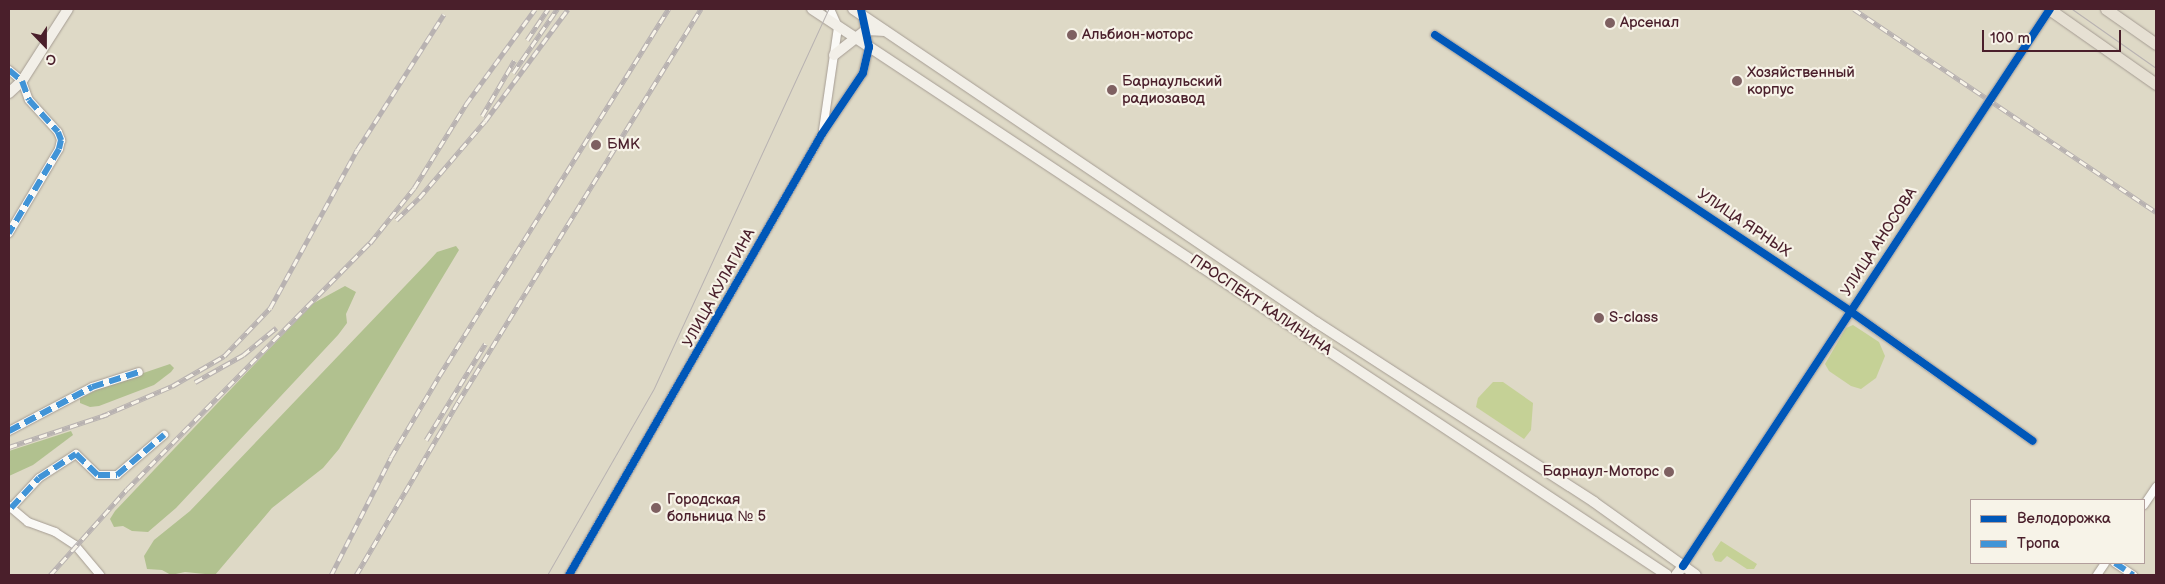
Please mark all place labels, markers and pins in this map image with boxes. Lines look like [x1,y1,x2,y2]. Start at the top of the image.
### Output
place label: Арсенал [1620,14,1679,32]
marker: Арсенал [1604,17,1616,29]
place label: Альбион-моторс [1082,26,1193,44]
marker: Альбион-моторс [1066,29,1078,41]
place label: Хозяйственный корпус [1747,63,1855,98]
place label: Барнаульский радиозавод [1122,72,1222,107]
marker: Хозяйственный корпус [1731,75,1743,87]
marker: Барнаульский радиозавод [1106,84,1118,96]
place label: БМК [607,136,640,154]
marker: БМК [589,138,603,152]
place label: S-class [1609,309,1658,327]
marker: S-class [1593,312,1605,324]
place label: Барнаул-Моторс [1543,463,1659,481]
marker: Барнаул-Моторс [1663,466,1675,478]
place label: Городская больница № 5 [667,490,766,525]
marker: Городская больница № 5 [649,501,663,515]

